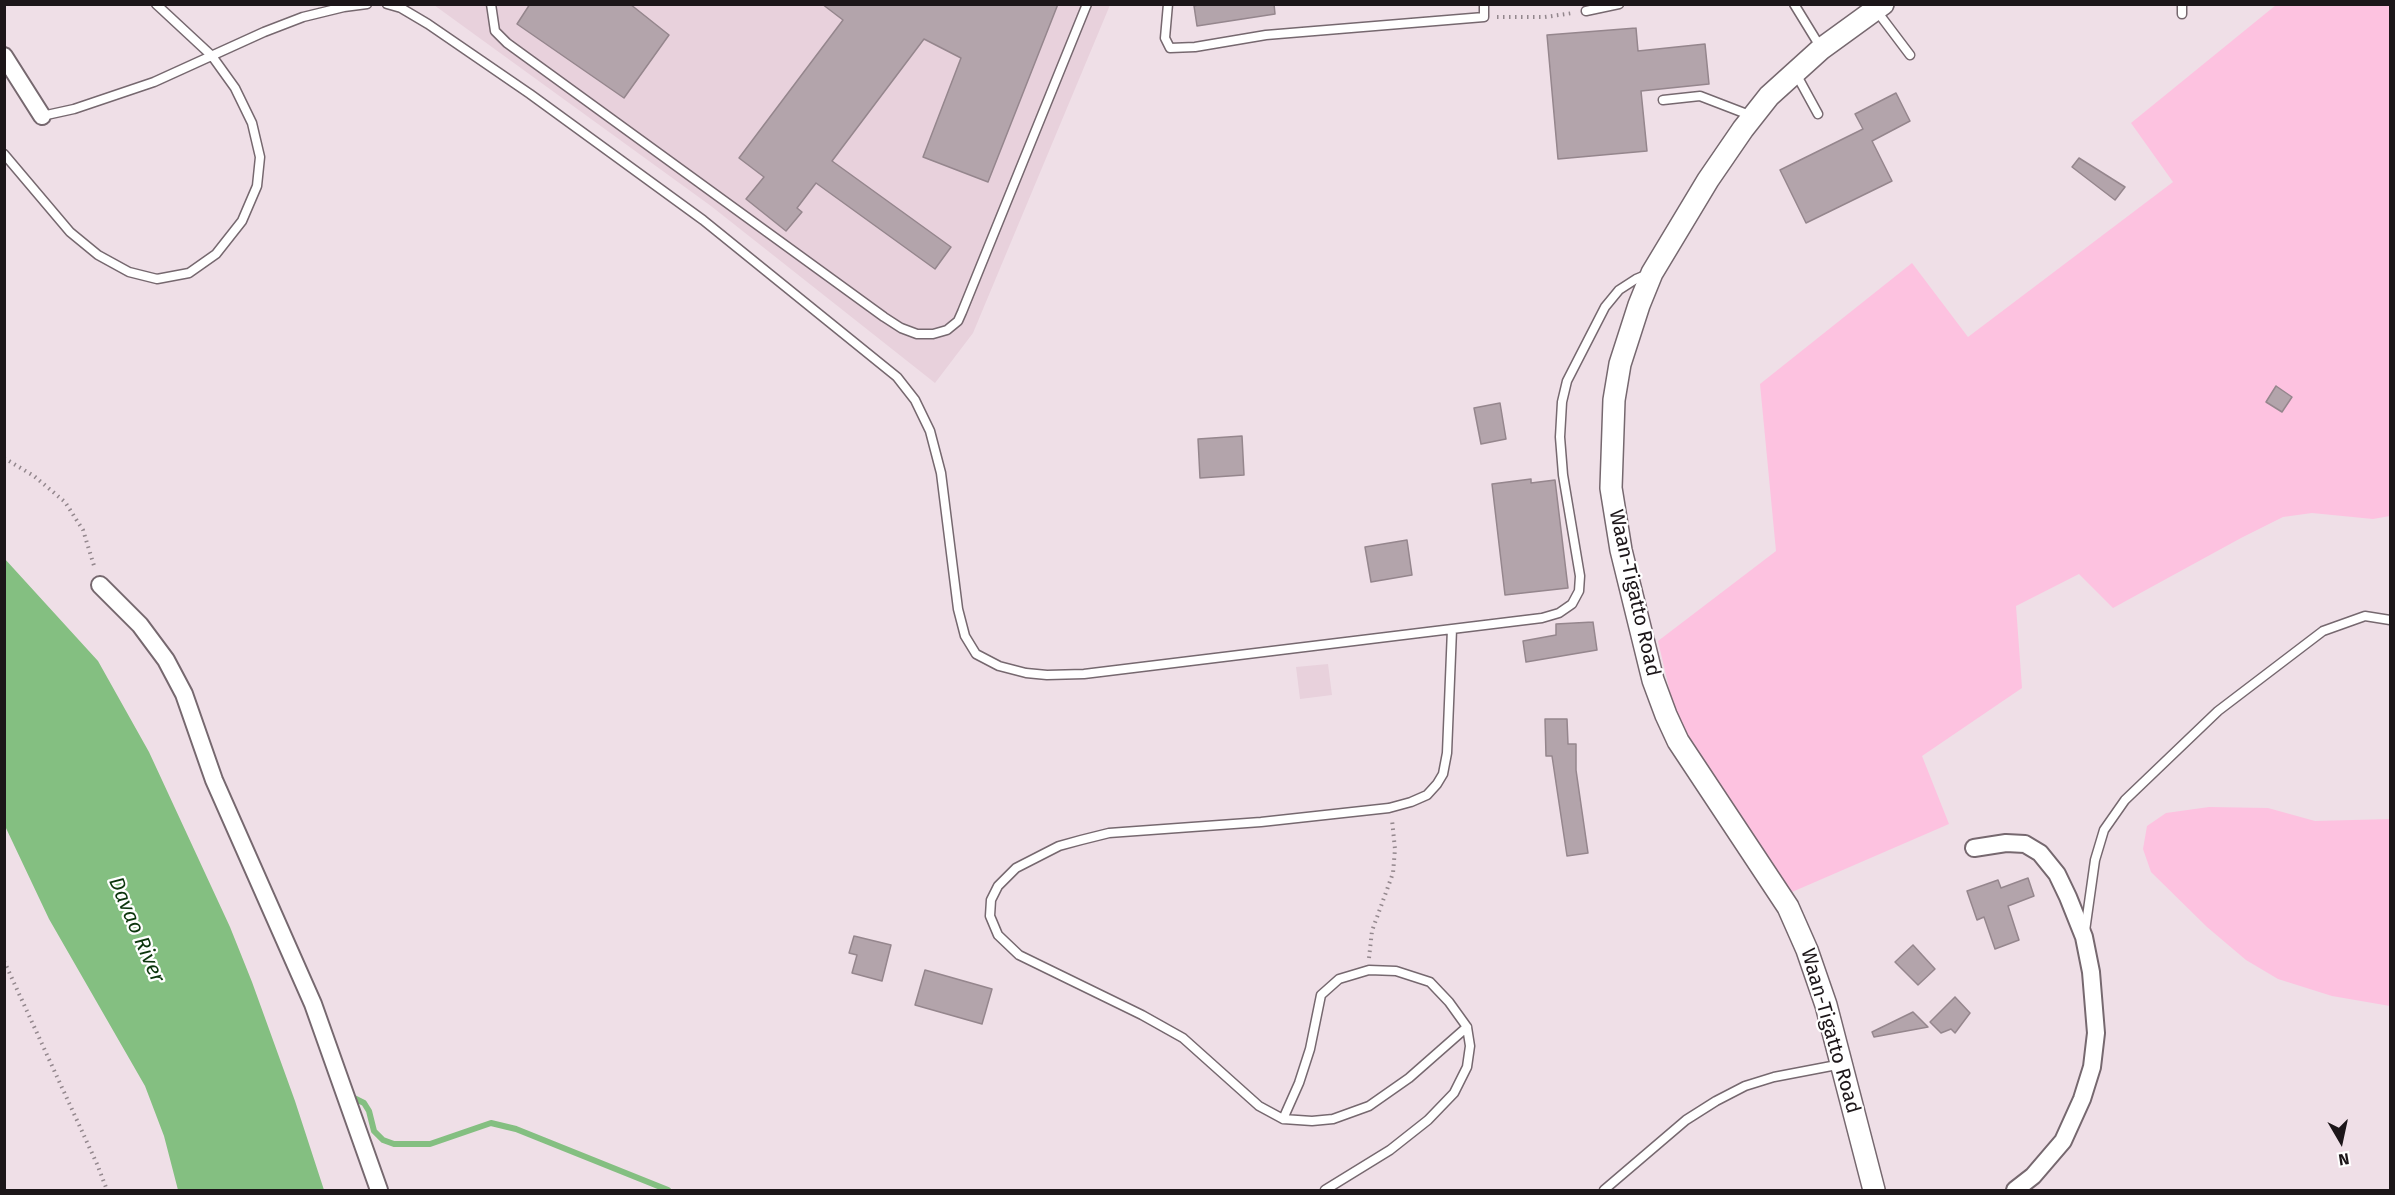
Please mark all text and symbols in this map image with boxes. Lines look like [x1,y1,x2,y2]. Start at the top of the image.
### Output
street label: Waan-Tigatto Road [1603,507,1665,679]
water label: Davao River [102,873,170,987]
street label: Waan-Tigatto Road [1795,946,1865,1116]
north arrow [2311,1111,2371,1171]
text: N [2337,1149,2351,1169]

